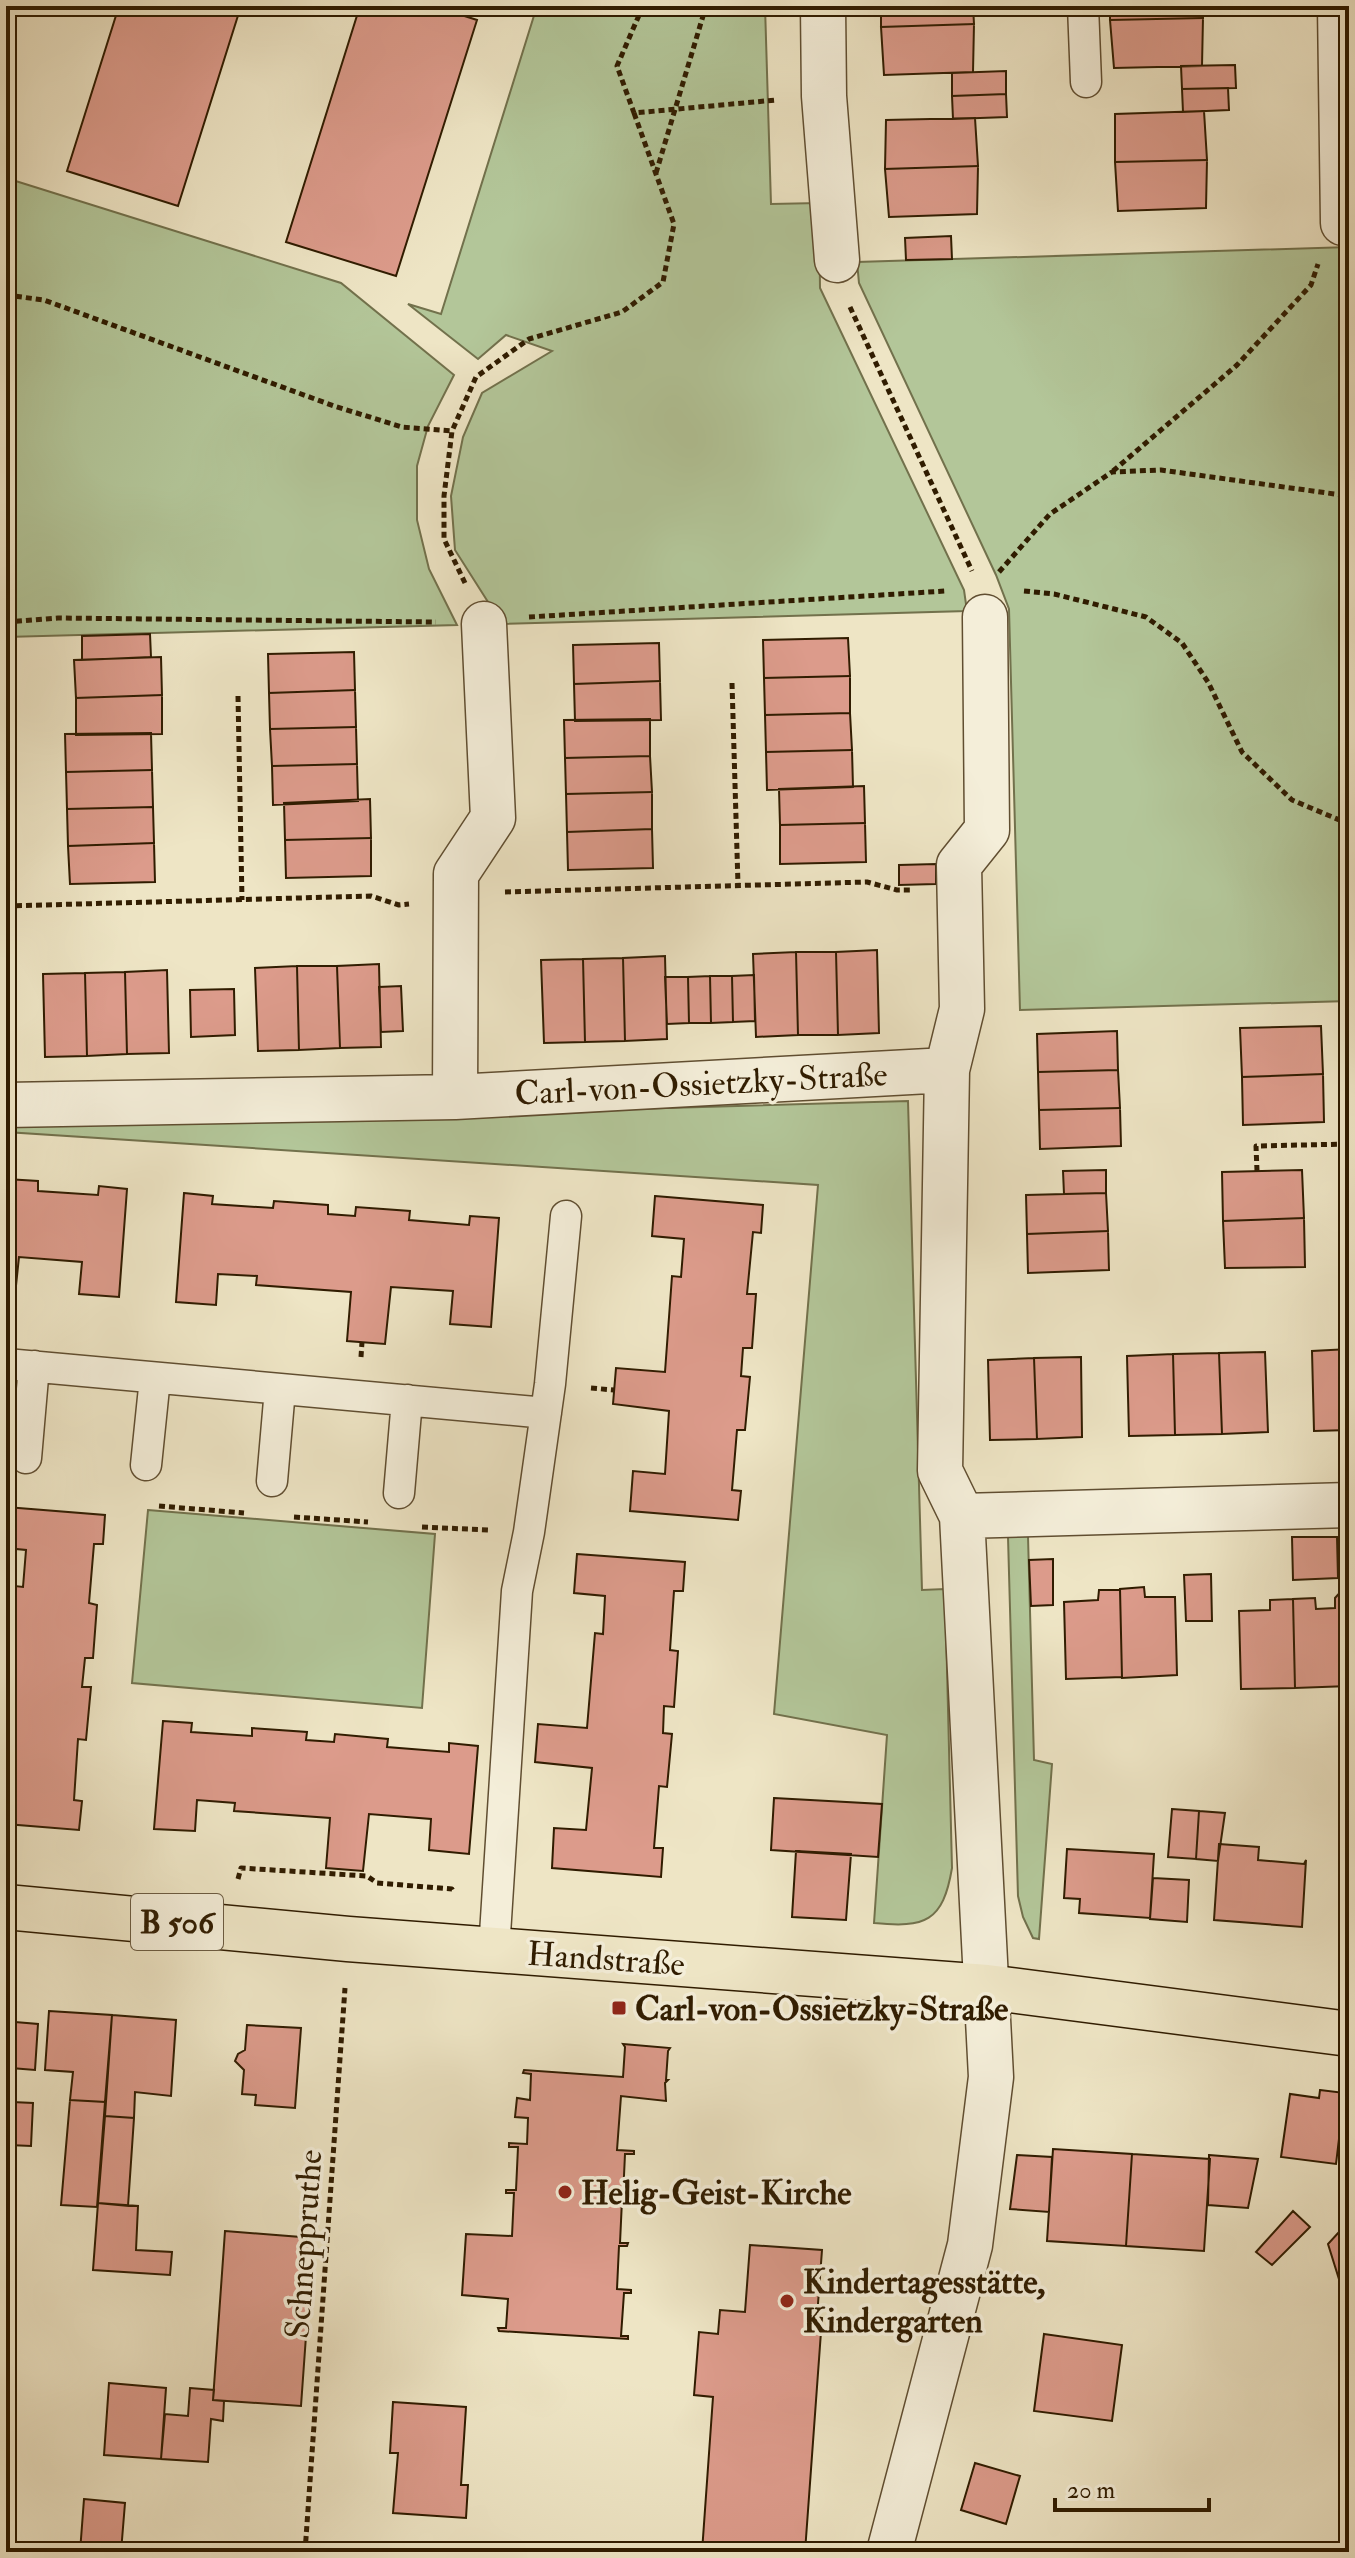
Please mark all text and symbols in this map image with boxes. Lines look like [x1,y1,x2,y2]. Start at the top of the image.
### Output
street label: Carl-von-Ossietzky-Straße [514,1053,889,1116]
road number: B 506 [131,1894,223,1950]
street label: Handstraße [526,1933,686,1986]
place label: Carl-von-Ossietzky-Straße [635,1988,1009,2031]
marker: Carl-von-Ossietzky-Straße [610,1999,628,2017]
street label: Schneppruthe [276,2148,333,2340]
place label: Helig-Geist-Kirche [581,2172,852,2215]
marker: Helig-Geist-Kirche [556,2183,574,2201]
place label: Kindertagesstätte, Kindergarten [803,2261,1045,2343]
marker: Kindertagesstätte, Kindergarten [778,2292,796,2310]
scale bar [1055,2462,1209,2512]
text: 20 m [1067,2475,1116,2506]

